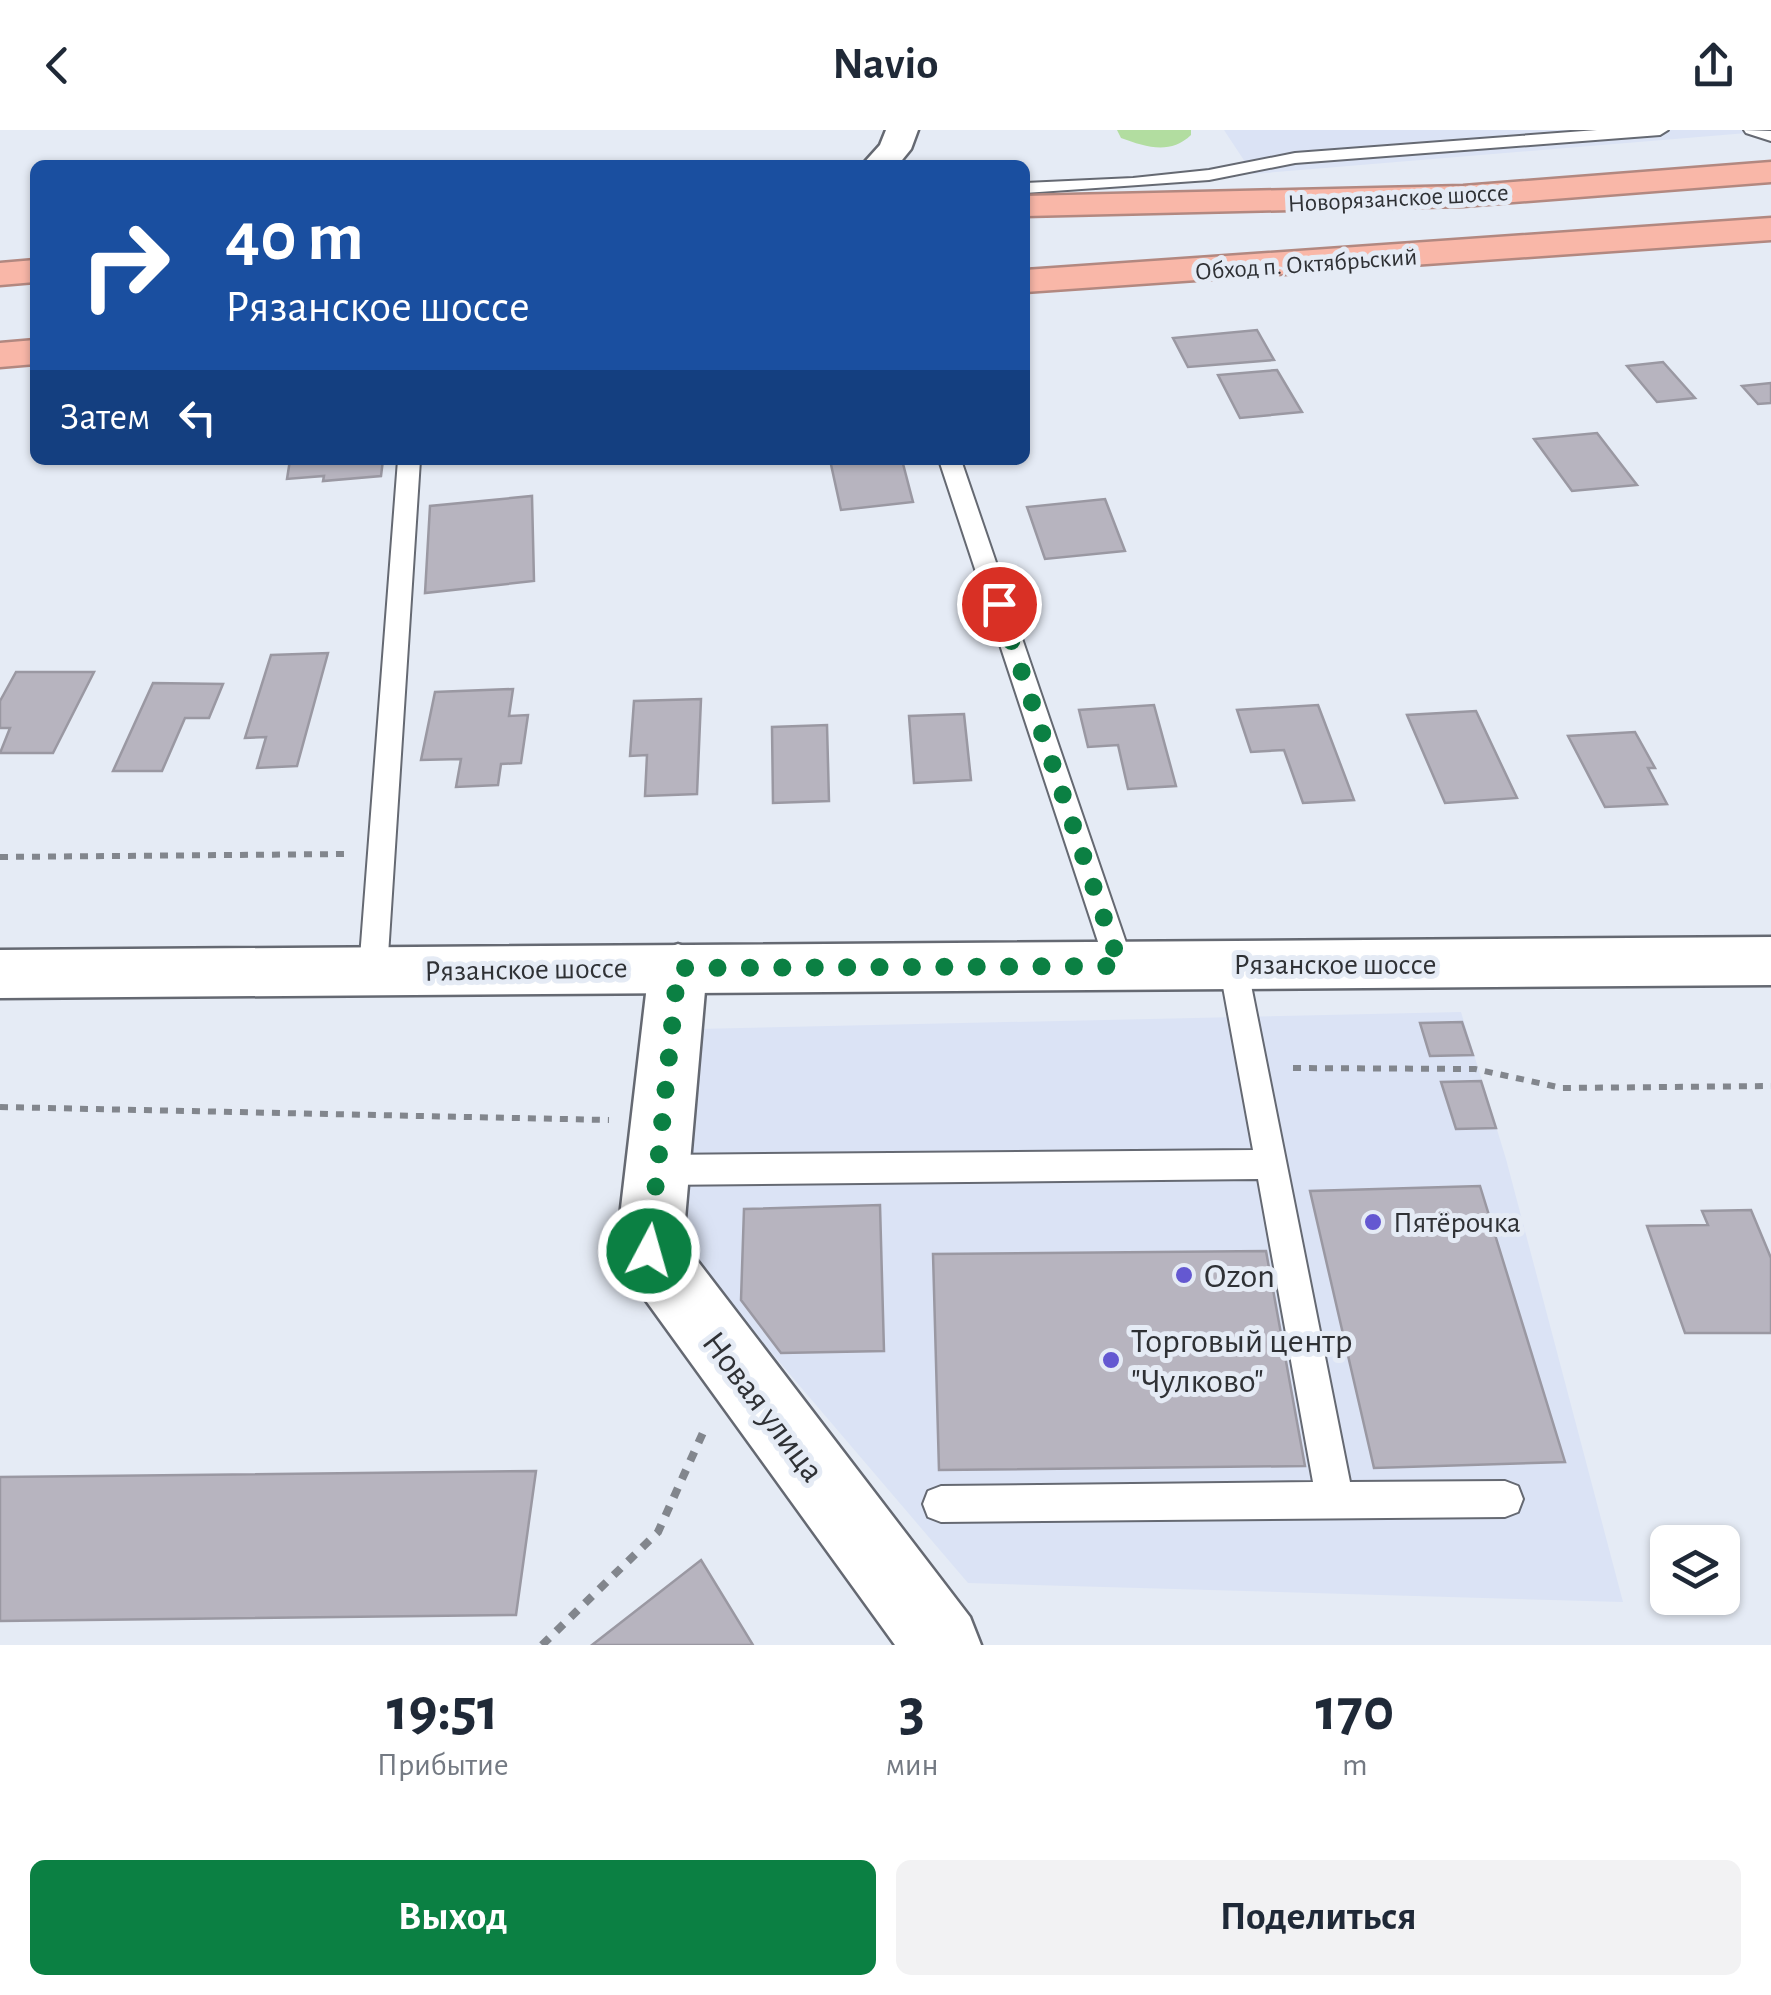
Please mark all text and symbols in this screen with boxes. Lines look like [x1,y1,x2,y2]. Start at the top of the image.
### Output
icon: back [30,38,85,93]
icon: share [1686,38,1741,93]
text: Navio [833,42,938,87]
street label: Новорязанское шоссе [1287,180,1509,217]
icon: right [60,200,190,330]
text: 40 m [225,203,364,273]
street label: Обход п. Октябрьский [1194,244,1418,285]
text: Рязанское шоссе [225,285,530,330]
icon: left [170,390,225,445]
text: Затем [60,399,150,437]
pin [957,562,1042,647]
icon: arrive [972,577,1027,632]
street label: Рязанское шоссе [1233,950,1437,980]
street label: Рязанское шоссе [424,953,628,987]
position arrow [597,1199,701,1303]
place label: Пятёрочка [1393,1208,1521,1238]
marker: Пятёрочка [1362,1211,1384,1233]
place label: Ozon [1204,1259,1275,1294]
marker: Ozon [1173,1264,1195,1286]
place label: Торговый центр "Чулково" [1131,1324,1353,1399]
street label: Новая улица [695,1325,830,1489]
marker: Торговый центр "Чулково" [1100,1349,1122,1371]
map controls [1650,1525,1740,1615]
button: layers [1650,1525,1740,1615]
text: 19:51 [387,1681,499,1741]
text: 3 [899,1681,925,1741]
text: 170 [1315,1681,1394,1741]
text: Прибытие [377,1749,509,1781]
text: мин [885,1749,939,1781]
text: m [1342,1749,1368,1781]
button: Выход [30,1860,876,1975]
button: Поделиться [896,1860,1741,1975]

